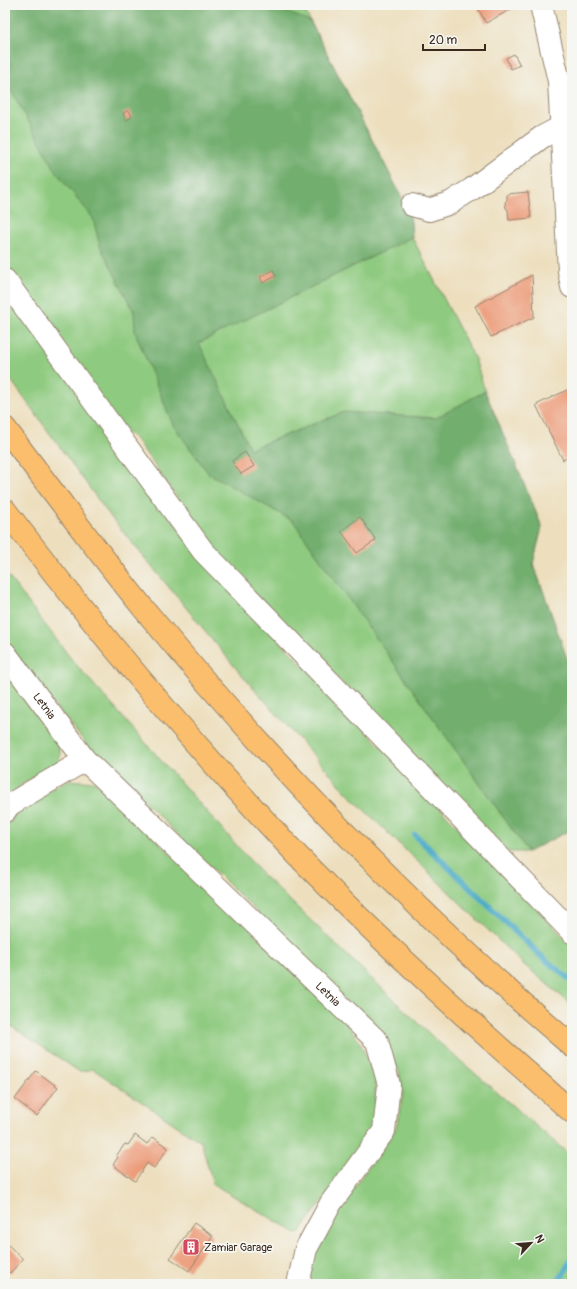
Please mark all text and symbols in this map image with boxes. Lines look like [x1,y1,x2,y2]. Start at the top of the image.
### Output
scale bar [423,26,485,52]
text: 20 m [429,33,458,48]
street label: Letnia [30,690,58,722]
street label: Letnia [313,979,343,1009]
north arrow [511,1223,551,1263]
text: N [532,1233,547,1246]
building icon: Zamiar Garage [181,1237,201,1257]
place label: Zamiar Garage [204,1241,273,1254]

